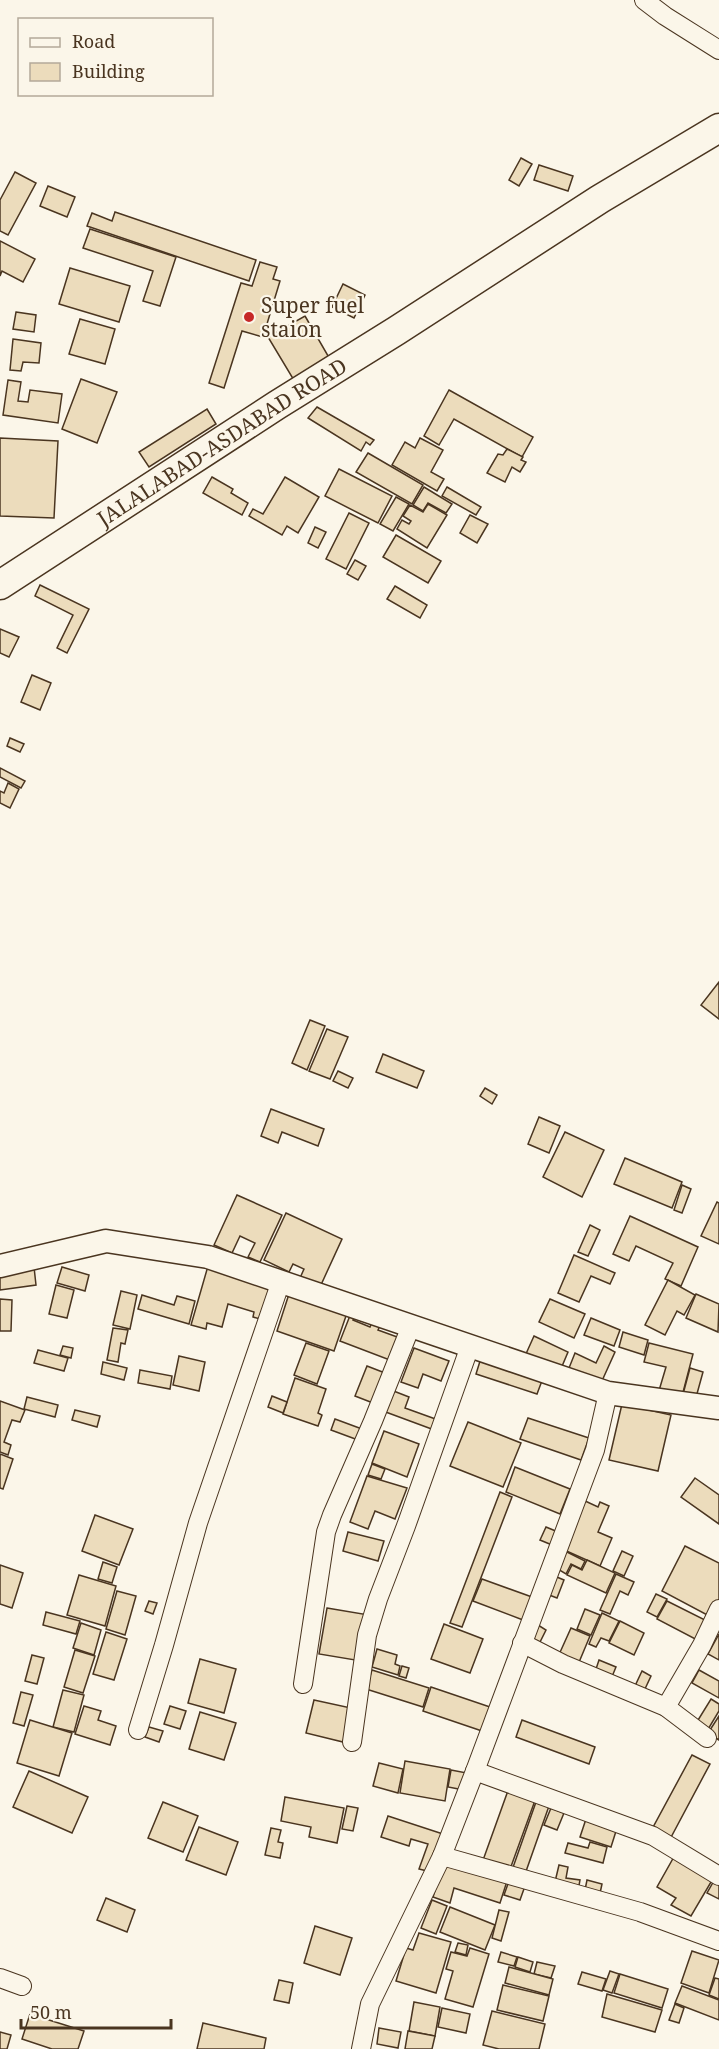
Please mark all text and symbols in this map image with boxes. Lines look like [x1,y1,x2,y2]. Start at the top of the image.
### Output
legend [18,18,213,96]
text: Road [72,29,115,53]
text: Building [72,59,145,83]
place label: Super fuel staion [261,291,365,343]
marker: Super fuel staion [242,310,256,324]
street label: JALALABAD-ASDABAD ROAD [91,351,352,533]
scale bar [21,1992,171,2030]
text: 50 m [30,2000,72,2024]

